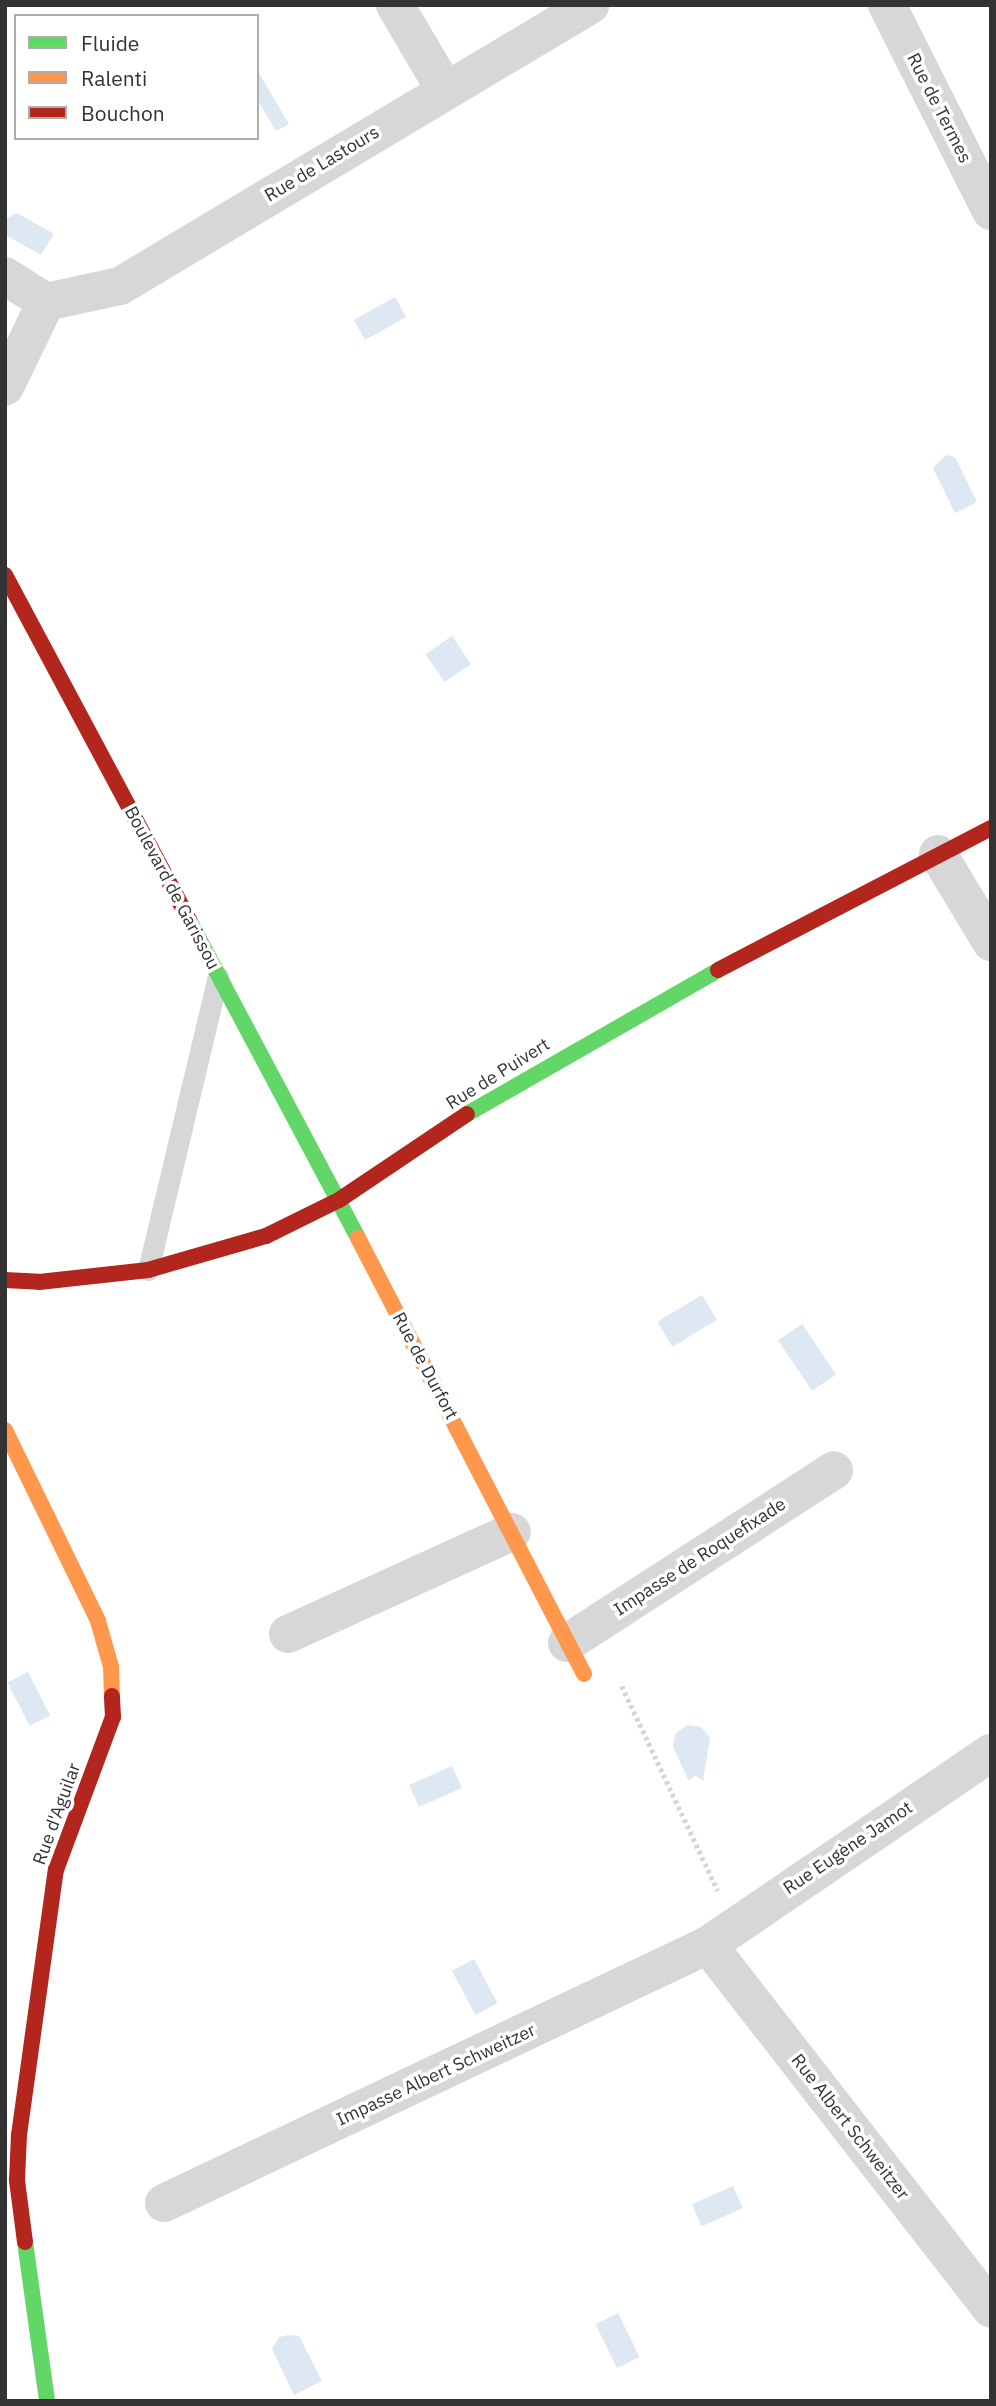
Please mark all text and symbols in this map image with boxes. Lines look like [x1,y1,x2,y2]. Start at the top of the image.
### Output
legend [14,14,259,140]
text: Fluide [81,29,139,57]
street label: Rue de Termes [902,49,976,167]
text: Ralenti [81,64,147,92]
text: Bouchon [81,99,165,127]
street label: Rue de Lastours [261,121,383,207]
street label: Boulevard de Garissou [120,803,224,973]
street label: Rue de Puivert [442,1034,554,1114]
street label: Rue de Durfort [388,1309,462,1423]
street label: Impasse de Roquefixade [610,1493,790,1621]
street label: Rue d'Aguilar [29,1760,85,1868]
street label: Rue Eugène Jamot [779,1797,917,1899]
street label: Impasse Albert Schweitzer [333,2019,539,2131]
street label: Rue Albert Schweitzer [787,2050,913,2204]

